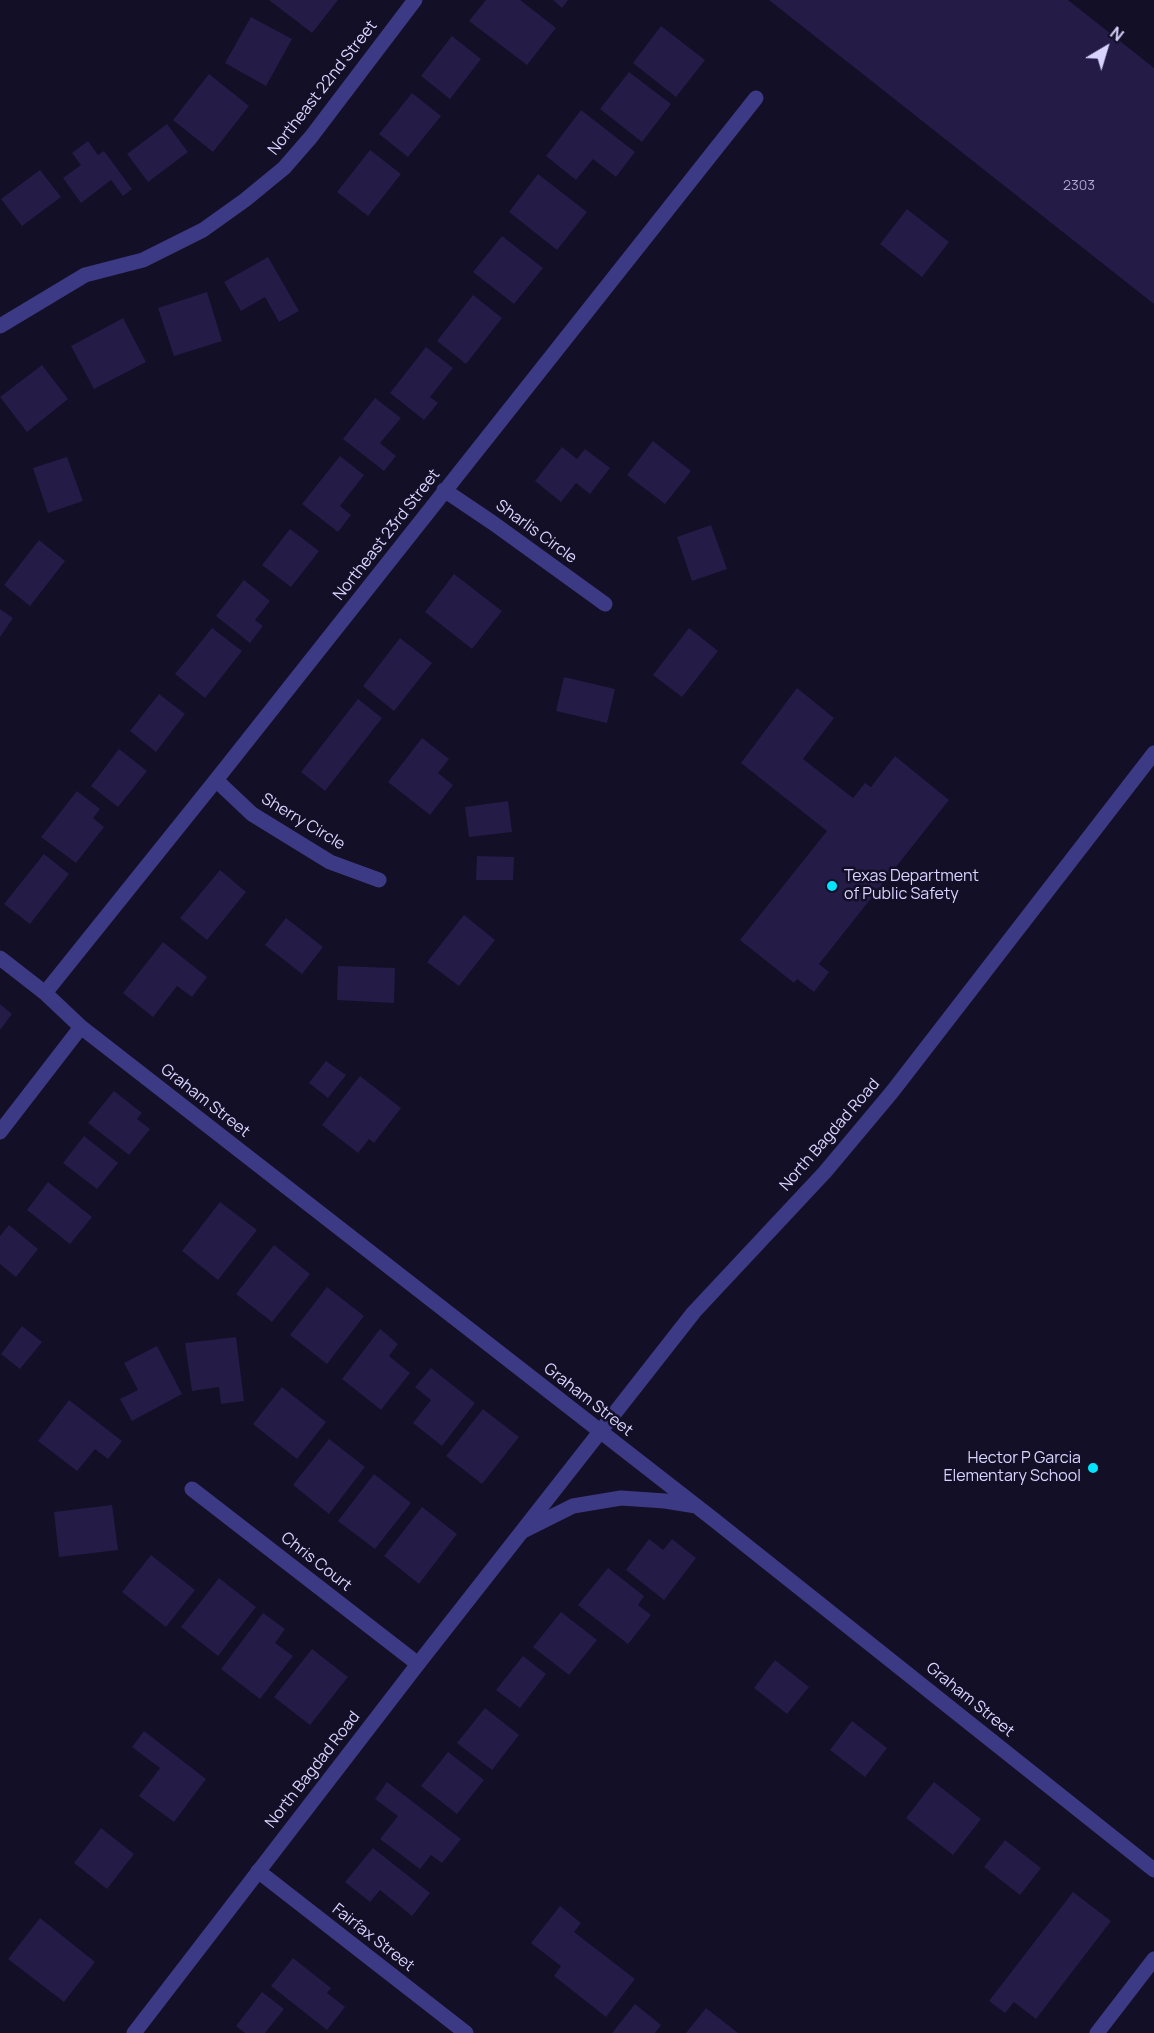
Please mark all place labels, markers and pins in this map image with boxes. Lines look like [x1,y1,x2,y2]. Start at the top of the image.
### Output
place label: Texas Department of Public Safety [844,867,979,905]
marker: Texas Department of Public Safety [825,879,839,893]
place label: Hector P Garcia Elementary School [943,1449,1081,1487]
marker: Hector P Garcia Elementary School [1086,1461,1100,1475]

